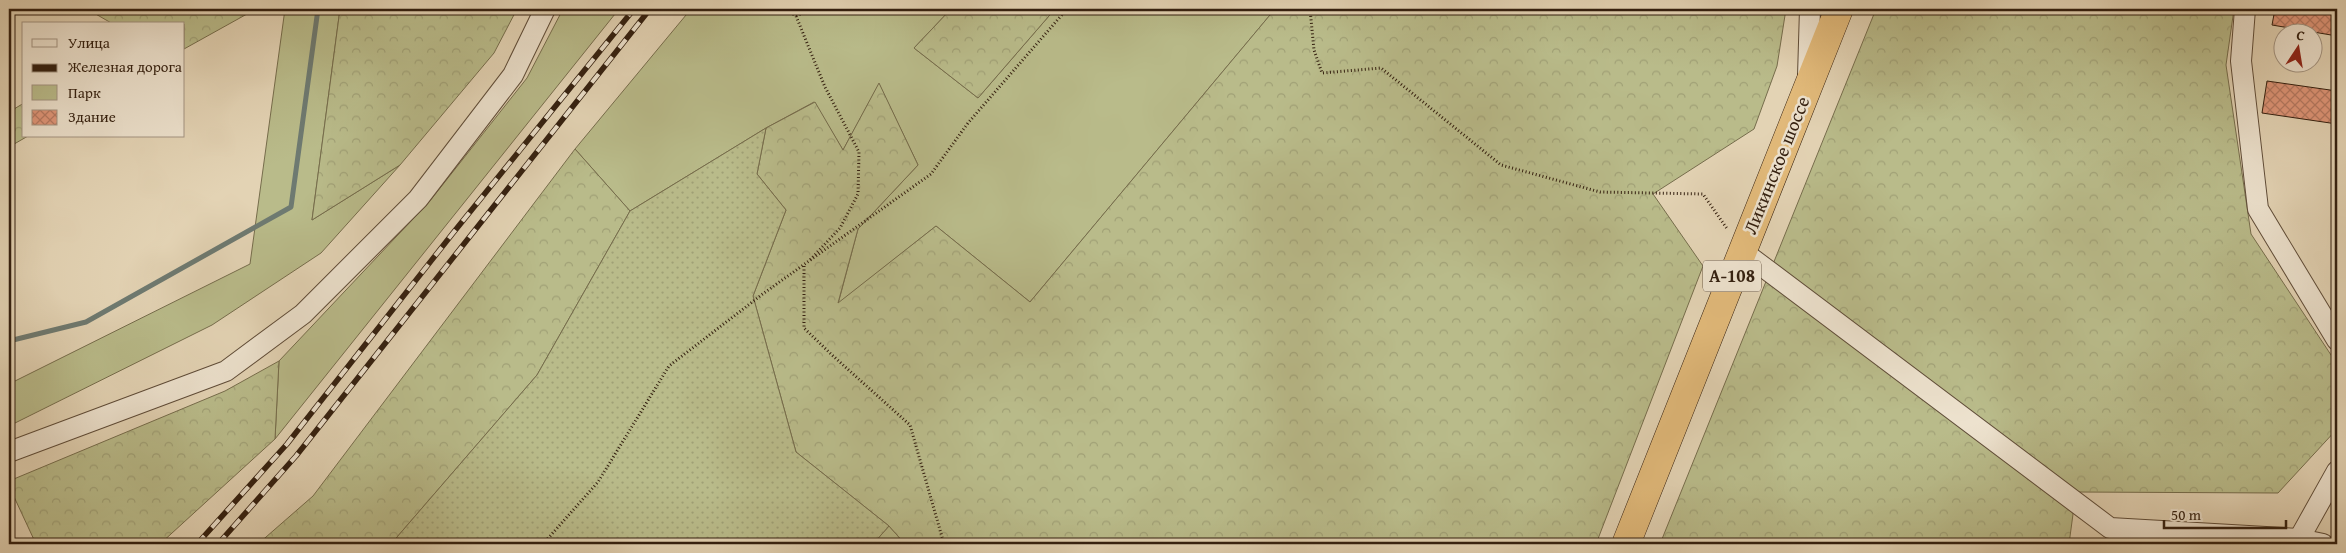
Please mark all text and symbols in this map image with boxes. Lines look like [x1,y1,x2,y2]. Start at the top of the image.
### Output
legend [22,22,185,138]
north arrow [2274,22,2324,72]
text: С [2295,25,2307,46]
text: Улица [68,32,111,53]
text: Железная дорога [67,56,183,77]
text: Парк [68,82,101,103]
street label: Ликинское шоссе [1736,92,1816,238]
text: Здание [68,106,116,127]
road number: А-108 [1703,260,1761,292]
scale bar [2164,498,2286,530]
text: 50 m [2171,504,2202,525]

